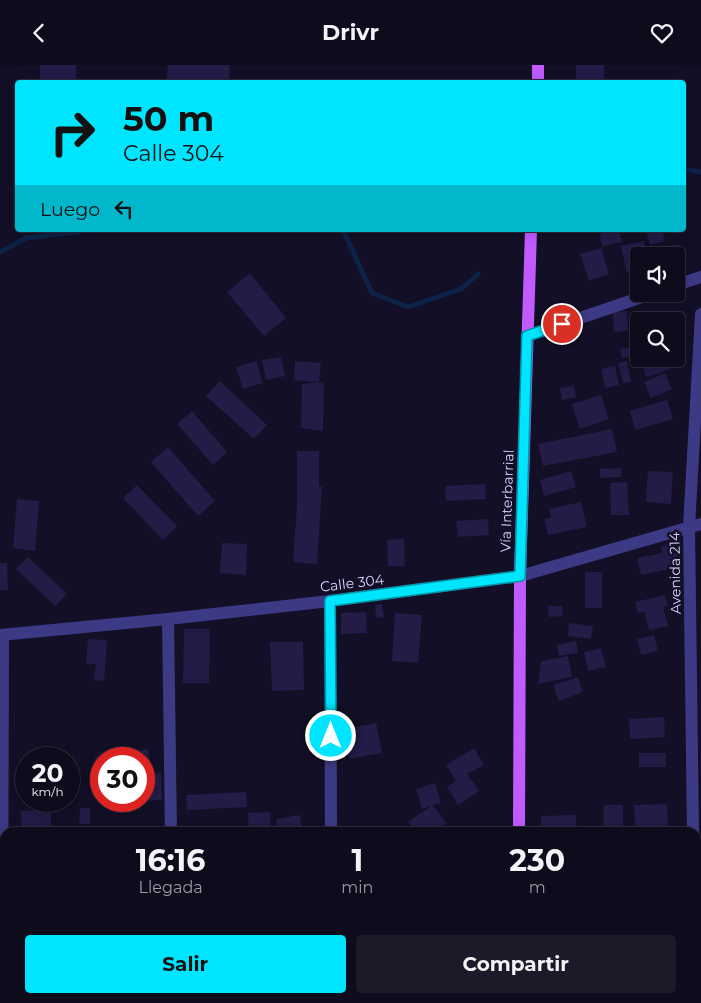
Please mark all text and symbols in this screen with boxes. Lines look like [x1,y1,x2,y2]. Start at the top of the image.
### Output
icon: back [25,19,53,47]
text: Drivr [322,19,379,46]
icon: heart [648,19,676,47]
text: 50 m [123,97,214,140]
icon: right [40,100,105,165]
text: Calle 304 [123,140,224,167]
icon: left [110,195,138,223]
text: Luego [40,198,100,221]
map controls [630,247,685,367]
button: sound [630,247,685,302]
pin [541,303,583,345]
icon: arrive [548,310,576,338]
button: search [630,312,685,367]
street label: Vía Interbarrial [496,449,518,553]
street label: Avenida 214 [665,531,685,614]
street label: Calle 304 [319,570,386,596]
position arrow [304,709,356,761]
speed limit sign: 30 [90,747,155,812]
text: 20 [32,758,63,788]
text: km/h [31,784,64,799]
text: 16:16 [136,842,205,879]
text: 1 [352,842,363,879]
text: 230 [509,842,565,879]
text: Llegada [139,878,203,897]
text: min [341,878,373,897]
text: m [529,878,546,897]
button: Salir [25,935,346,993]
button: Compartir [356,935,676,993]

